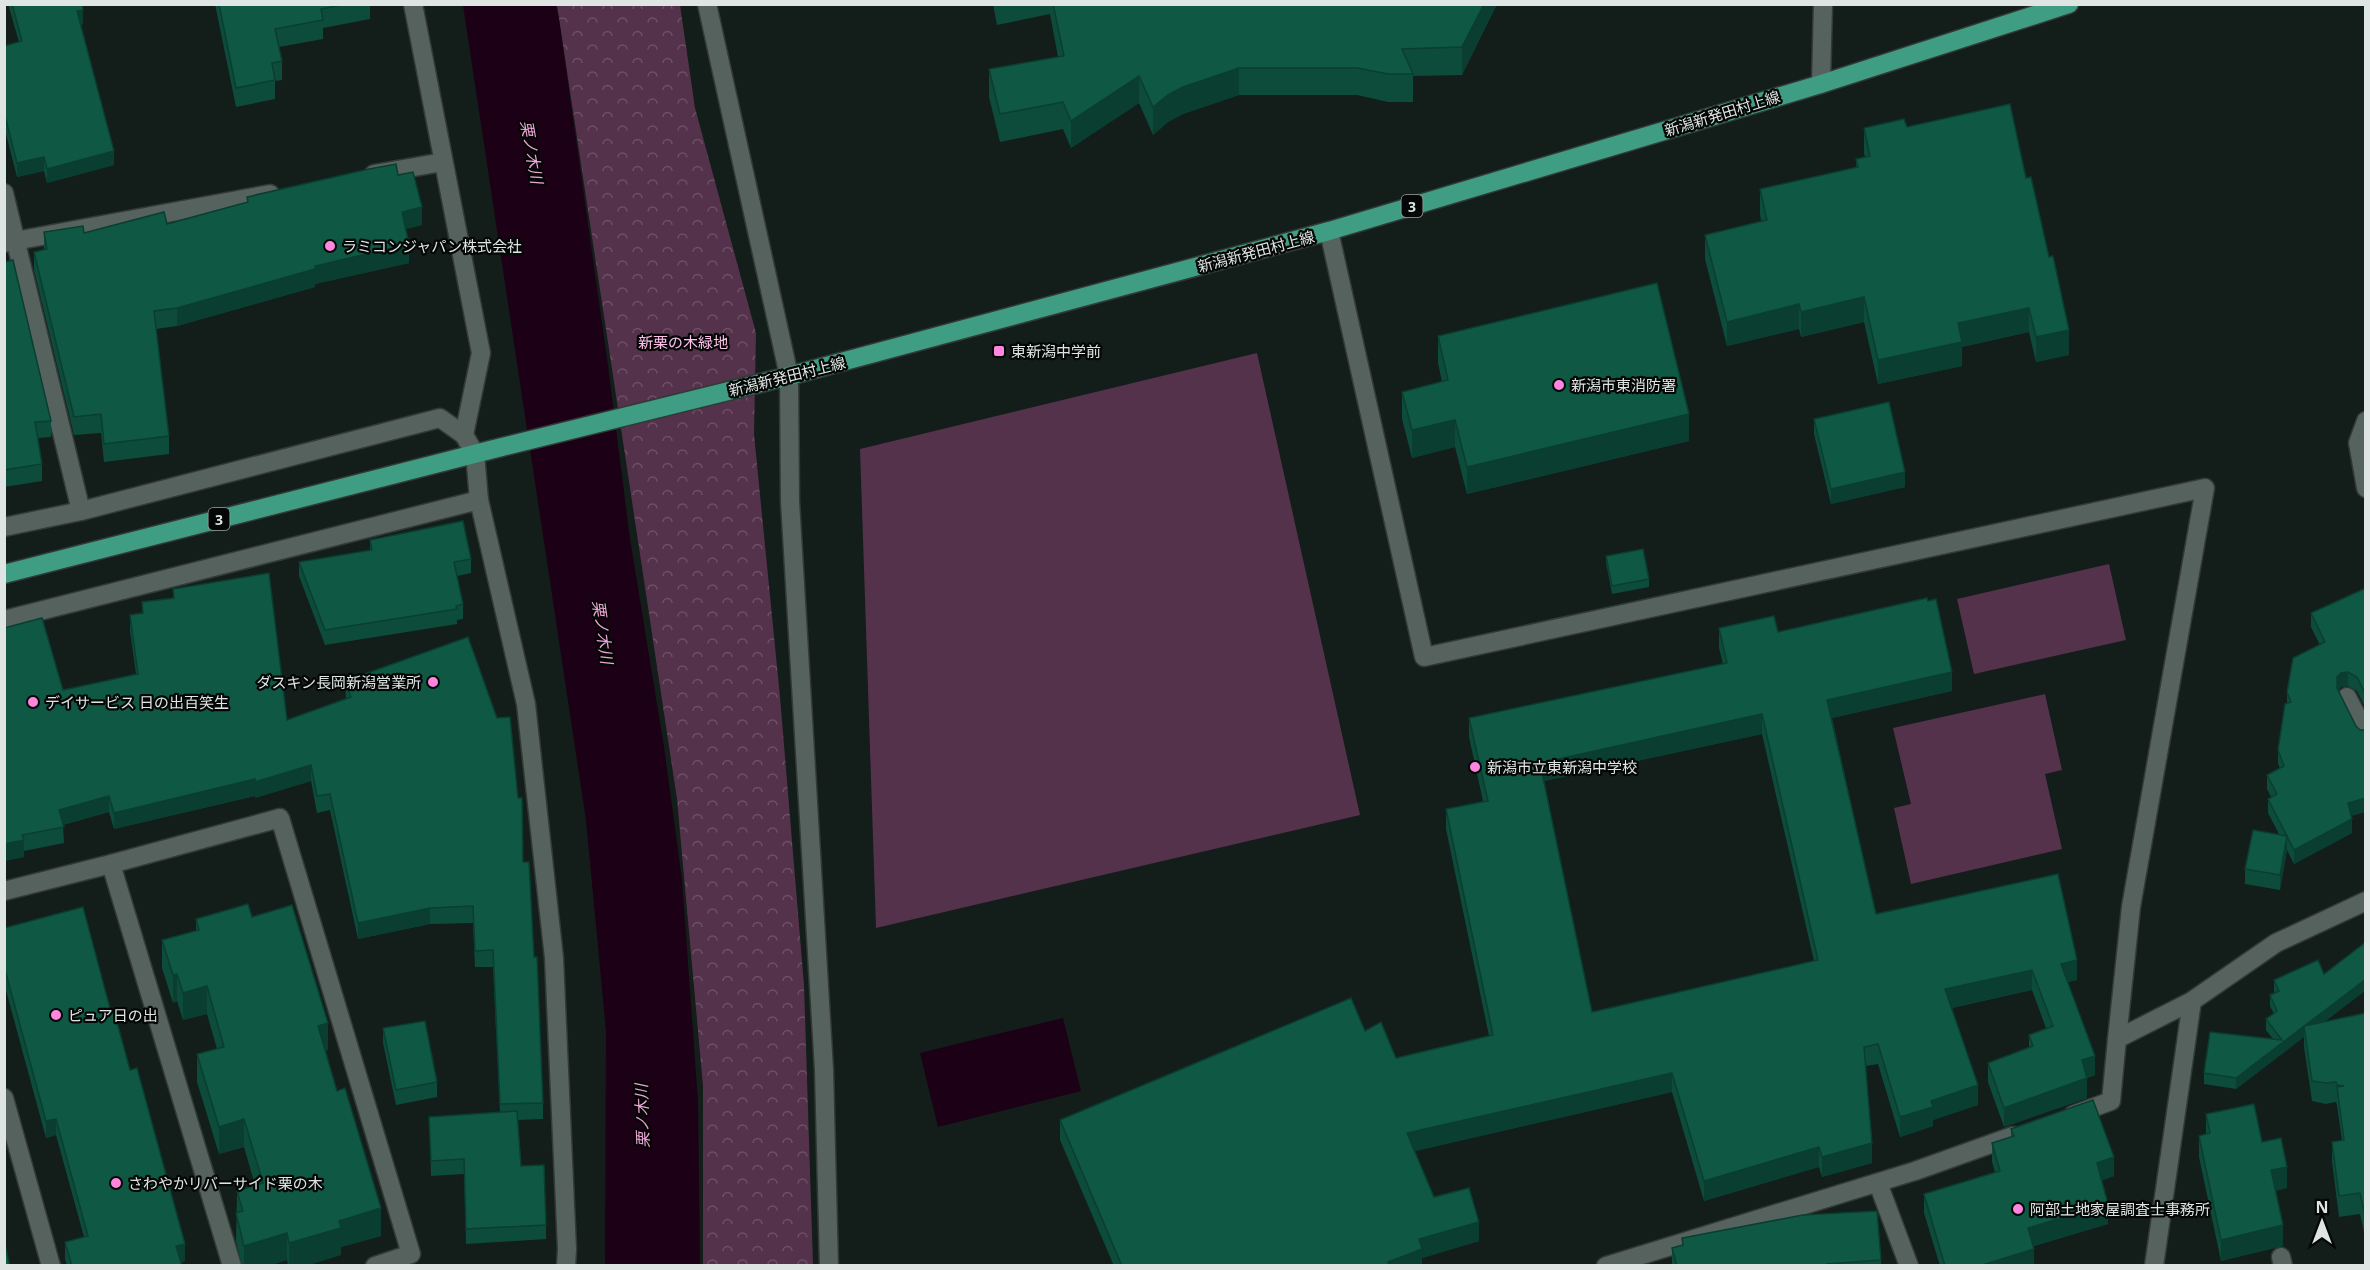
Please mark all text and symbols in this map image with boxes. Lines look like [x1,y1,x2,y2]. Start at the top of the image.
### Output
street label: 新潟新発田村上線 [1662,86,1782,140]
water label: 栗ノ木川 [516,119,549,187]
road number: 3 [1402,195,1422,217]
street label: 新潟新発田村上線 [1195,226,1317,276]
place label: ラミコンジャパン株式会社 [342,236,522,256]
marker: ラミコンジャパン株式会社 [323,239,337,253]
park label: 新栗の木緑地 [638,332,728,352]
place label: 東新潟中学前 [1011,341,1101,361]
marker: 東新潟中学前 [992,344,1006,358]
street label: 新潟新発田村上線 [726,352,848,400]
place label: 新潟市東消防署 [1571,375,1676,395]
marker: 新潟市東消防署 [1552,378,1566,392]
road number: 3 [208,508,230,530]
water label: 栗ノ木川 [588,599,619,667]
place label: ダスキン長岡新潟営業所 [256,672,421,692]
marker: ダスキン長岡新潟営業所 [426,675,440,689]
place label: デイサービス 日の出百笑生 [45,692,229,712]
marker: デイサービス 日の出百笑生 [26,695,40,709]
place label: 新潟市立東新潟中学校 [1487,757,1637,777]
marker: 新潟市立東新潟中学校 [1468,760,1482,774]
place label: ピュア日の出 [68,1005,158,1025]
marker: ピュア日の出 [49,1008,63,1022]
water label: 栗ノ木川 [630,1082,654,1148]
place label: さわやかリバーサイド栗の木 [128,1173,323,1193]
marker: さわやかリバーサイド栗の木 [109,1176,123,1190]
north arrow [2292,1192,2352,1252]
text: N [2315,1196,2329,1218]
place label: 阿部土地家屋調査士事務所 [2030,1199,2210,1219]
marker: 阿部土地家屋調査士事務所 [2011,1202,2025,1216]

